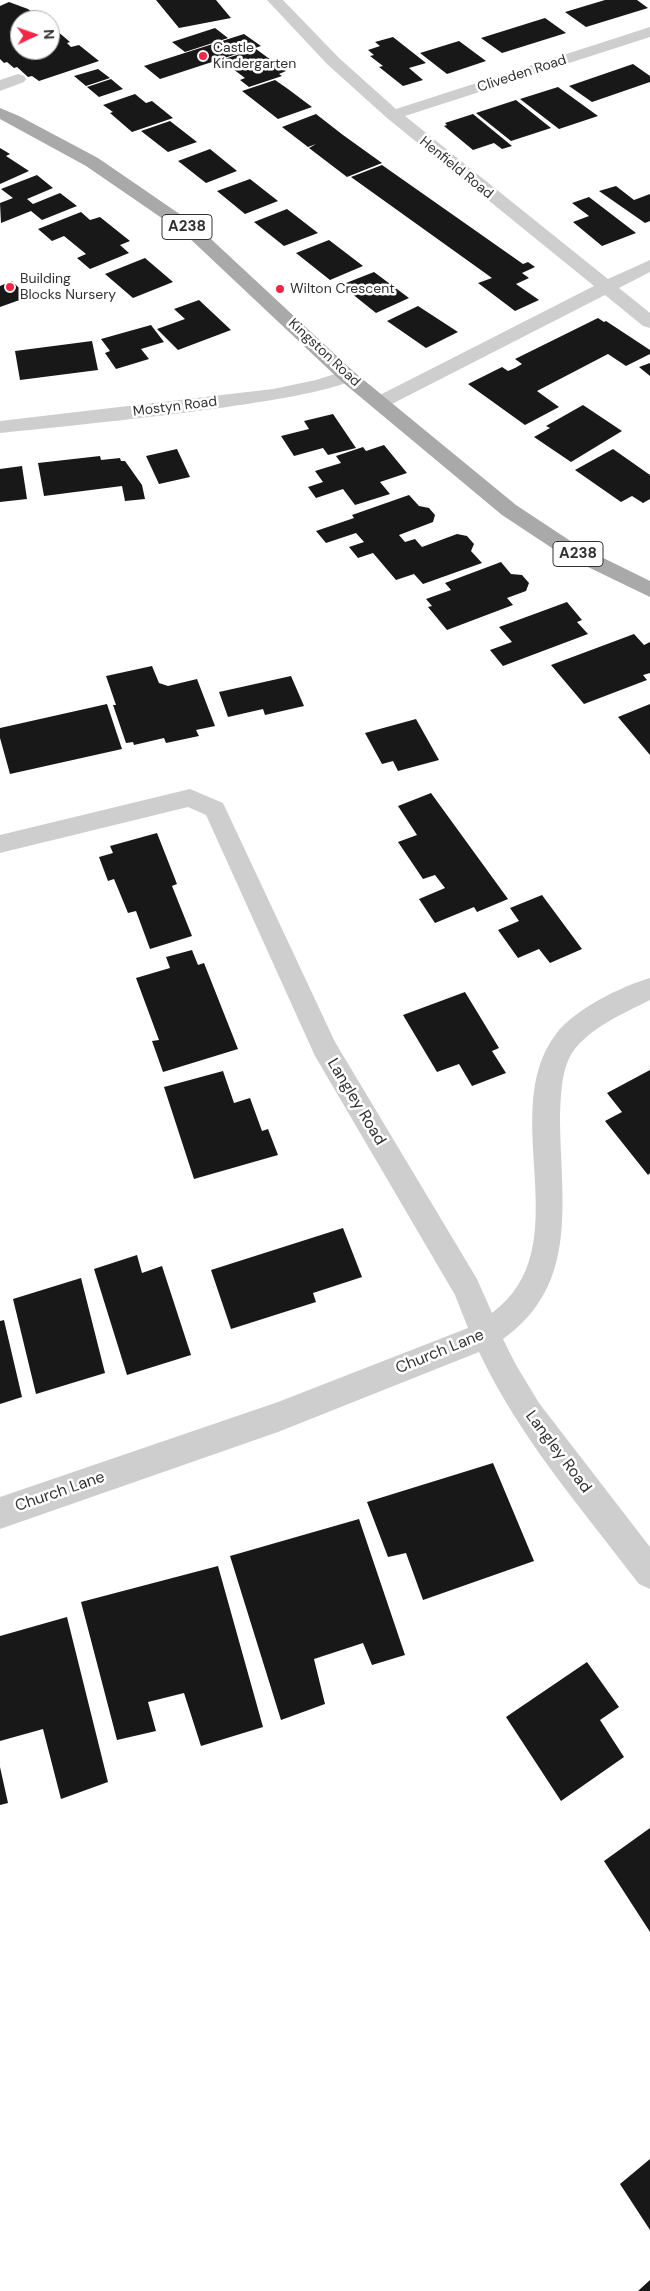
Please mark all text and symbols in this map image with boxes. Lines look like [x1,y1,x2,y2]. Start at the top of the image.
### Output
north arrow [10,10,60,60]
text: N [40,29,58,40]
place label: Castle Kindergarten [213,40,296,72]
marker: Castle Kindergarten [197,50,209,62]
street label: Cliveden Road [475,52,569,96]
street label: Henfield Road [416,133,496,203]
road number: A238 [162,214,212,240]
place label: Building Blocks Nursery [20,271,116,304]
marker: Building Blocks Nursery [4,281,16,293]
place label: Wilton Crescent [290,281,395,297]
marker: Wilton Crescent [274,283,286,295]
street label: Kingston Road [285,315,363,391]
street label: Mostyn Road [132,394,218,420]
road number: A238 [553,542,603,566]
street label: Langley Road [323,1055,389,1149]
street label: Church Lane [393,1326,487,1378]
street label: Langley Road [521,1407,595,1497]
street label: Church Lane [13,1468,107,1516]

